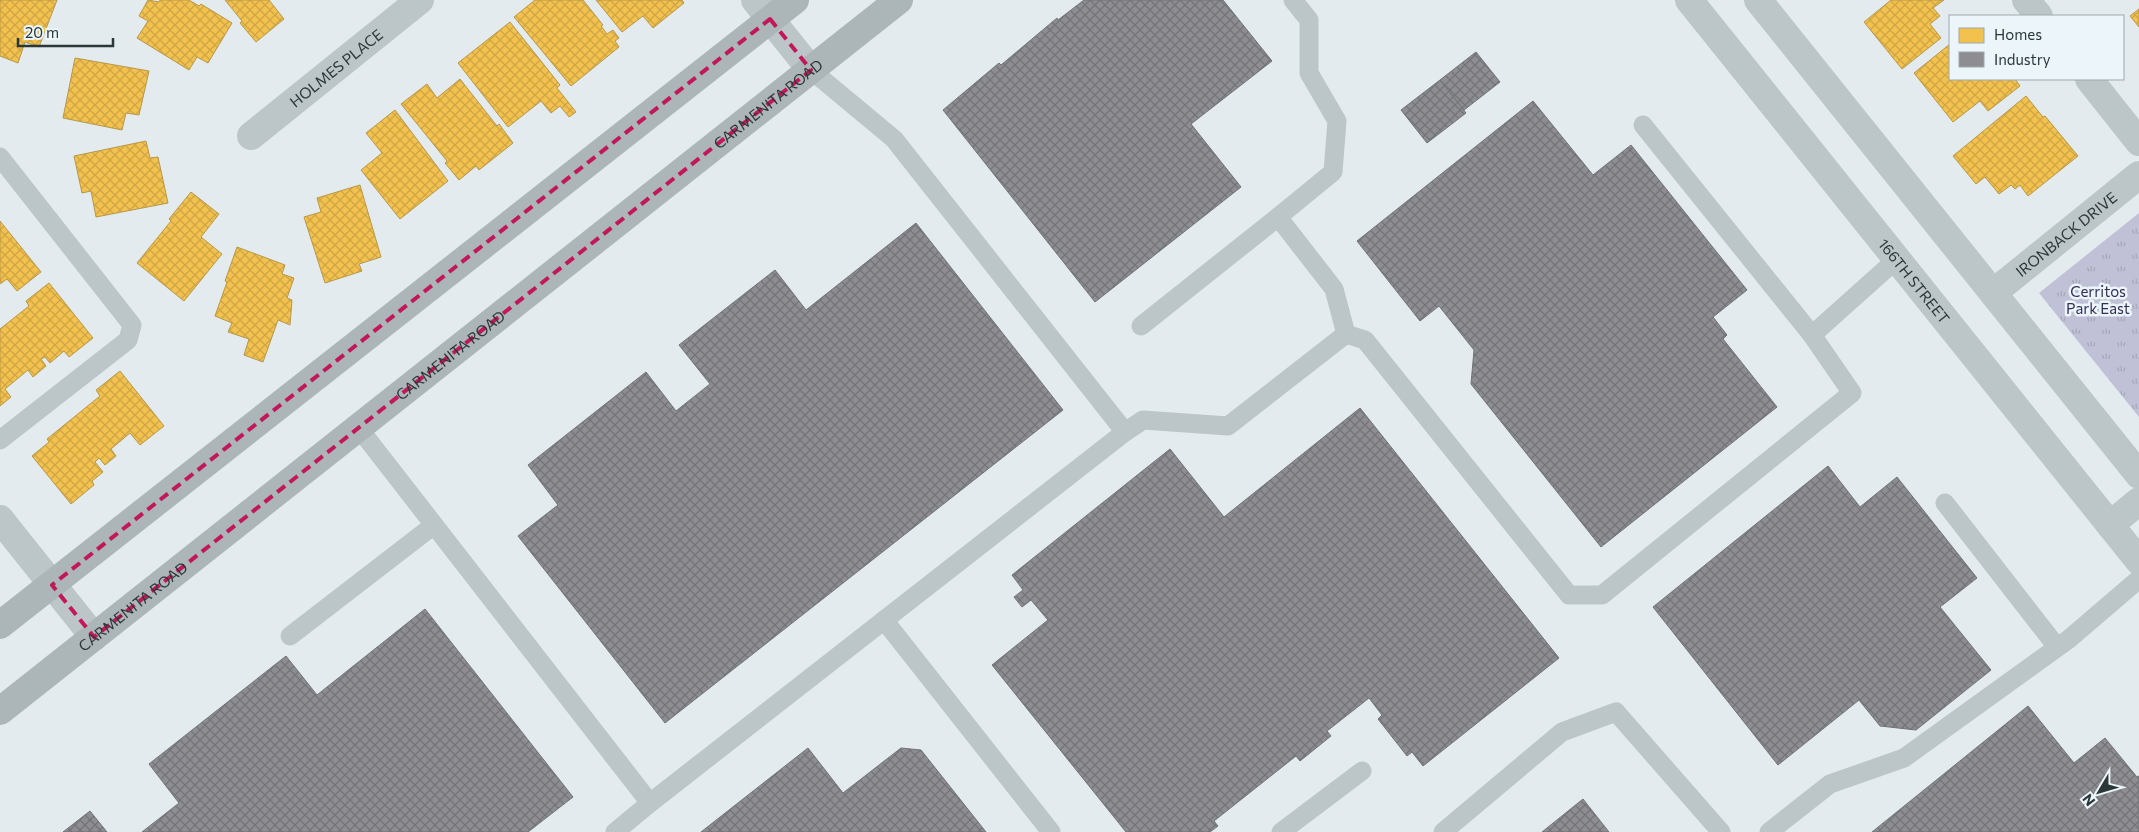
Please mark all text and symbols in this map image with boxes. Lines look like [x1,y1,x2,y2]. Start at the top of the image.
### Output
scale bar [18,15,112,47]
legend [1949,15,2124,80]
text: 20 m [25,23,59,41]
street label: HOLMES PLACE [286,25,386,110]
text: Homes [1994,25,2042,43]
text: Industry [1994,50,2051,68]
street label: CARMENITA ROAD [710,55,826,152]
street label: IRONBACK DRIVE [2012,188,2120,280]
street label: 166TH STREET [1875,235,1954,327]
park label: Cerritos Park East [2066,282,2130,317]
street label: CARMENITA ROAD [392,306,508,404]
street label: CARMENITA ROAD [74,558,191,655]
north arrow [2074,767,2124,817]
text: N [2078,791,2098,810]

